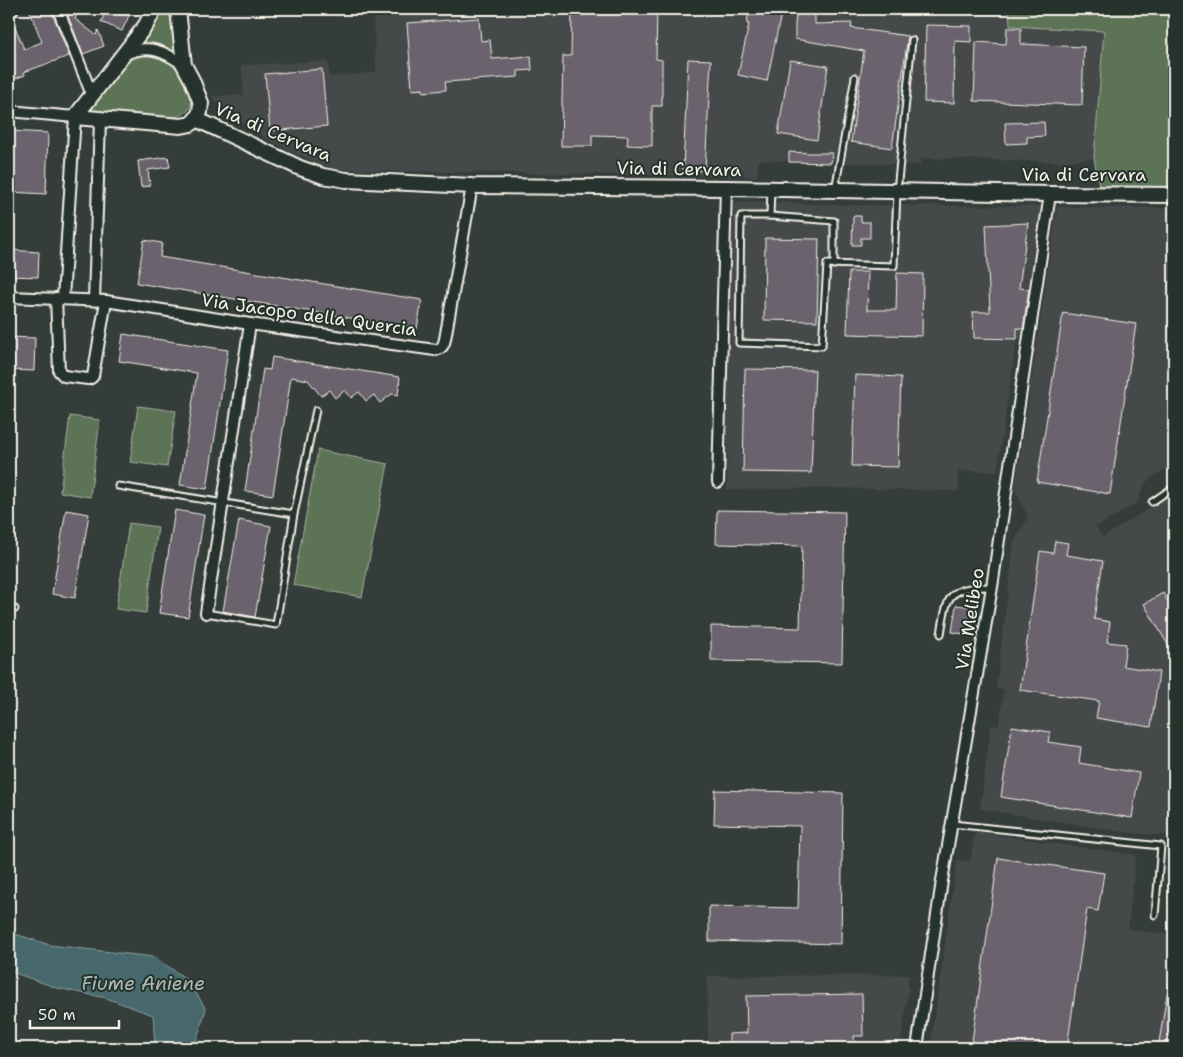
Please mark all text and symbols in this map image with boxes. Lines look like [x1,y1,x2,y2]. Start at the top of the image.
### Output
street label: Via di Cervara [211,97,335,167]
street label: Via di Cervara [617,156,741,182]
street label: Via di Cervara [1022,163,1146,187]
street label: Via Jacopo della Quercia [200,288,418,342]
street label: Via Melibeo [950,566,990,672]
water label: Fiume Aniene [81,971,205,996]
scale bar [30,997,119,1029]
text: 50 m [38,1005,76,1025]

